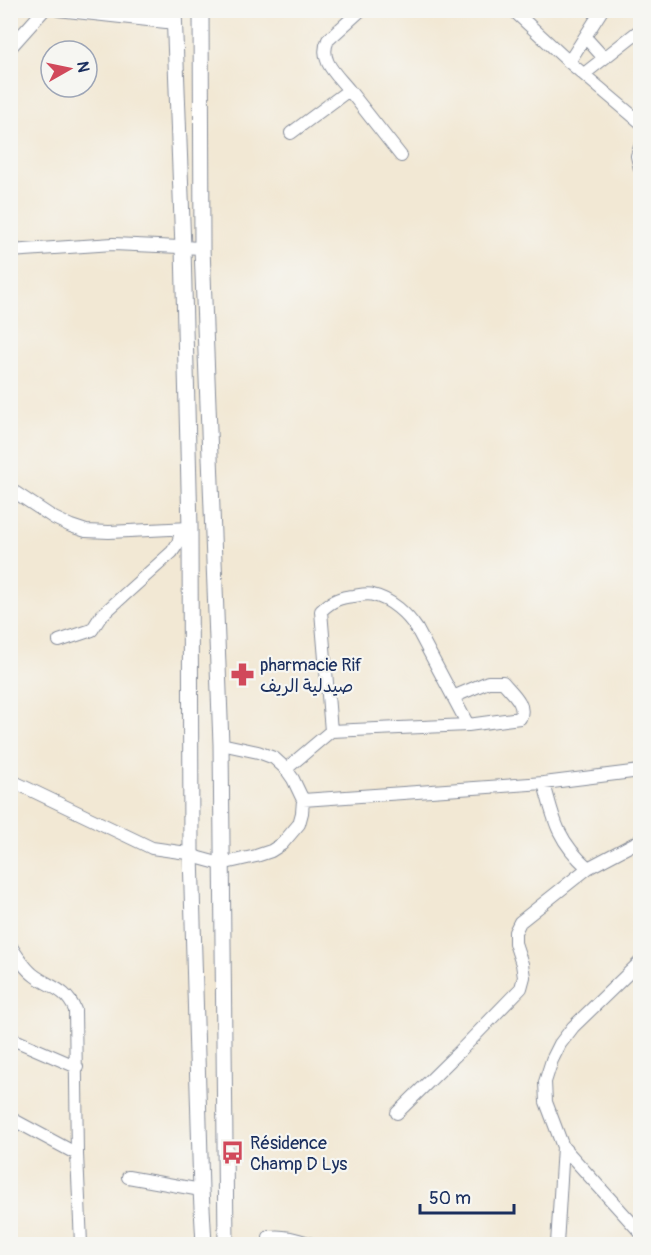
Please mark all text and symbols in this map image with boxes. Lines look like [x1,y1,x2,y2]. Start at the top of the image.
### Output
north arrow [39,39,99,99]
text: N [72,60,94,74]
place label: pharmacie Rif صيدلية الريف [260,654,363,698]
pharmacy icon: pharmacie Rif صيدلية الريف [229,662,255,688]
place label: Résidence Champ D Lys [250,1132,347,1176]
bus stop icon: Résidence Champ D Lys [219,1140,245,1166]
scale bar [420,1177,514,1215]
text: 50 m [429,1187,471,1210]

